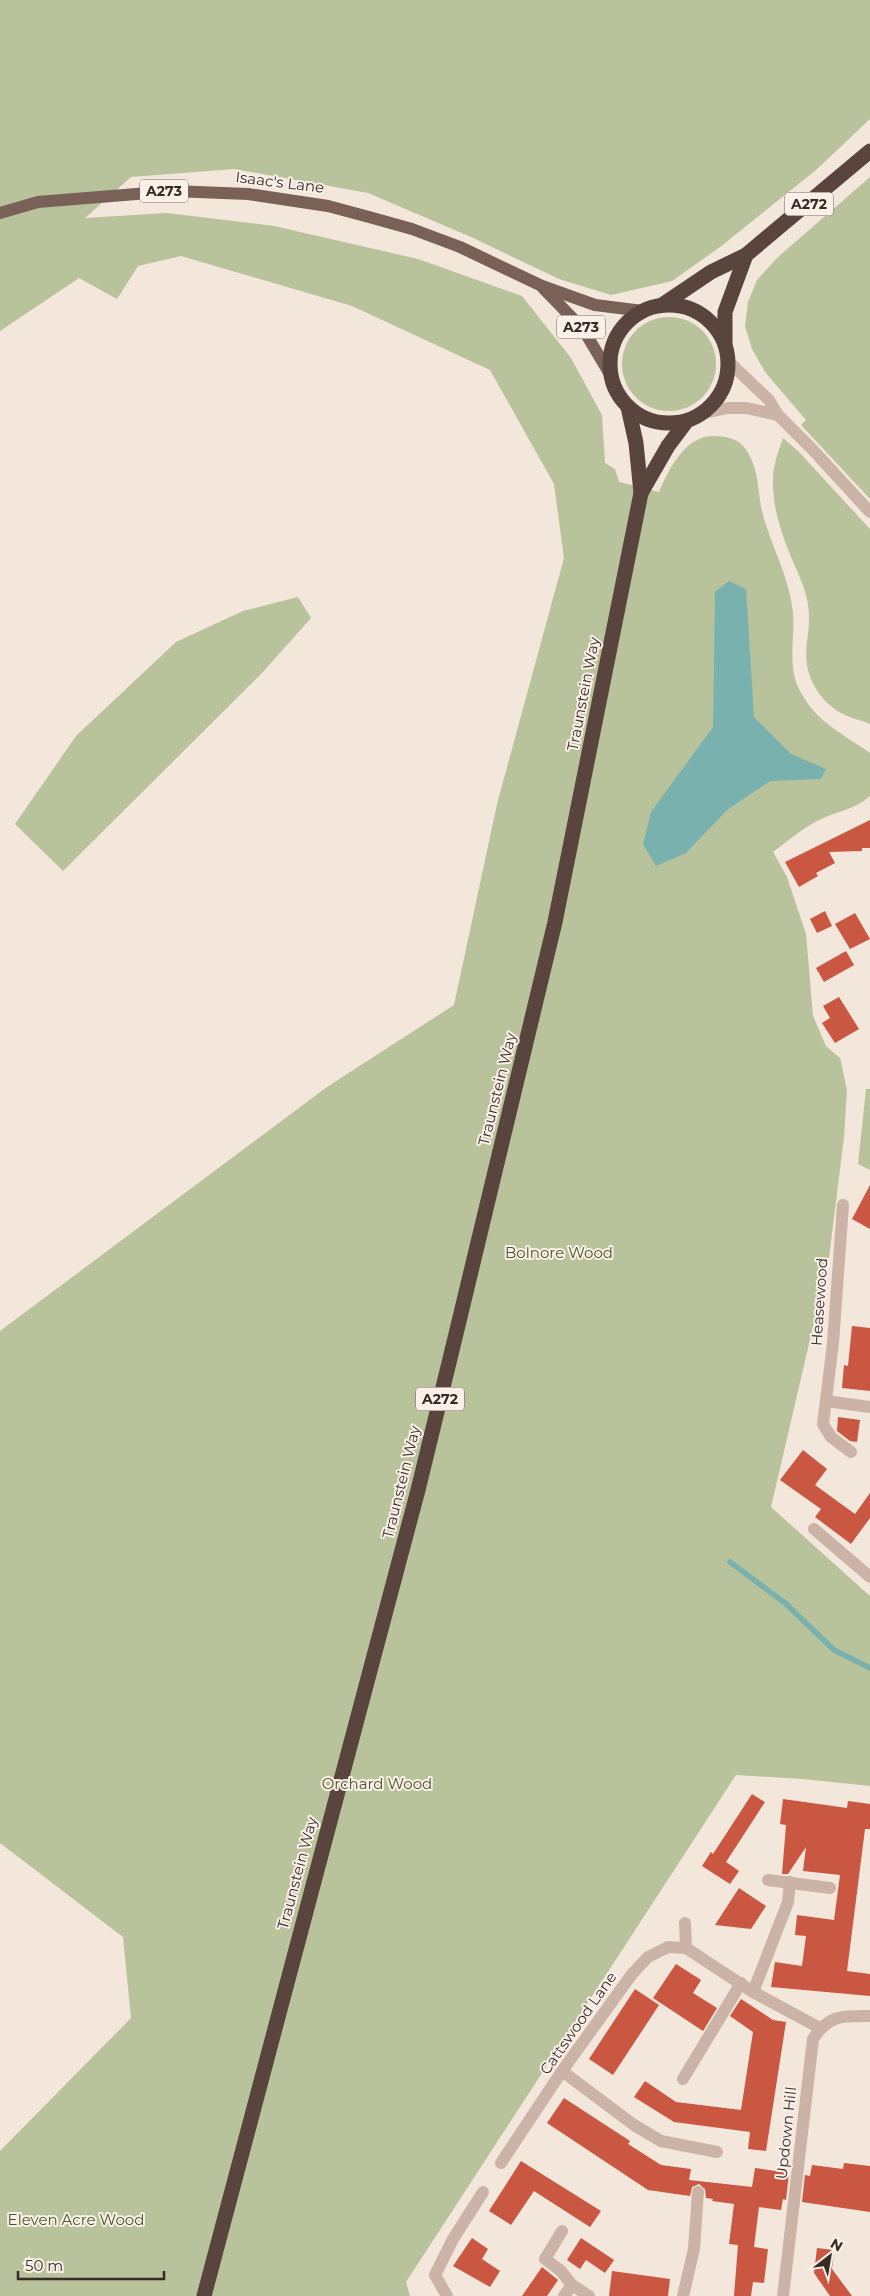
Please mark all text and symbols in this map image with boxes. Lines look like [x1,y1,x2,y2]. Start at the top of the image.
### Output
street label: Isaac's Lane [235,167,325,197]
road number: A273 [140,180,188,202]
road number: A272 [785,192,833,215]
road number: A273 [557,316,605,338]
street label: Traunstein Way [563,635,604,753]
street label: Traunstein Way [474,1030,520,1147]
park label: Bolnore Wood [505,1243,613,1262]
street label: Heasewood [806,1257,832,1347]
road number: A272 [416,1388,464,1410]
street label: Traunstein Way [378,1423,424,1540]
park label: Orchard Wood [322,1774,432,1793]
street label: Traunstein Way [273,1814,321,1931]
street label: Cattswood Lane [535,1968,621,2078]
street label: Updown Hill [772,2086,800,2180]
park label: Eleven Acre Wood [8,2210,144,2229]
north arrow [805,2231,855,2281]
text: N [827,2234,846,2255]
scale bar [18,2248,164,2280]
text: 50 m [25,2256,63,2275]

